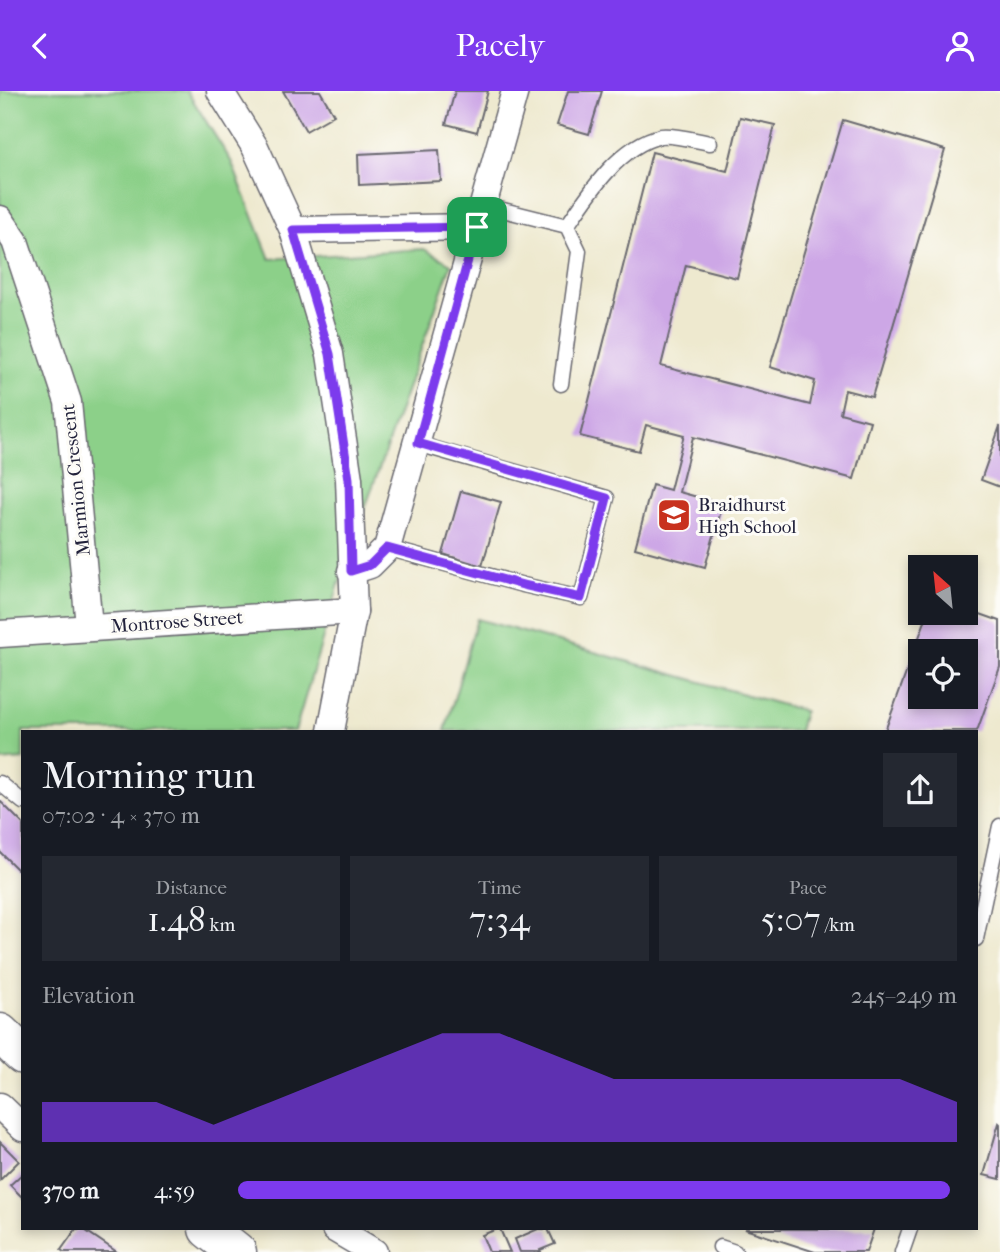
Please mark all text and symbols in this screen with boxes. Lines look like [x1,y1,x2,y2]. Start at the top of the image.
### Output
icon: back [21,27,59,65]
text: Pacely [456,27,544,64]
icon: person [941,27,979,65]
pin [447,197,507,257]
icon: arrive [458,208,496,246]
street label: Marmion Crescent [57,403,95,557]
place label: Braidhurst High School [698,494,797,538]
school or university icon: Braidhurst High School [655,496,693,534]
north arrow [908,555,978,625]
map controls [908,555,978,709]
street label: Montrose Street [110,606,244,638]
button: locate [908,639,978,709]
text: Morning run [42,753,255,798]
button: share [883,753,957,827]
text: 07:02 · 4 × 370 m [42,802,200,829]
text: Distance [155,877,227,899]
text: Time [478,877,521,899]
text: Pace [789,877,827,899]
text: 1.48 [147,899,206,940]
text: 7:34 [469,899,530,940]
text: 5:07 [761,899,821,940]
text: km [206,914,235,936]
text: /km [821,914,855,936]
text: Elevation [42,982,135,1009]
text: 245–249 m [851,982,957,1009]
text: 370 m [42,1177,99,1204]
text: 4:59 [154,1177,195,1204]

